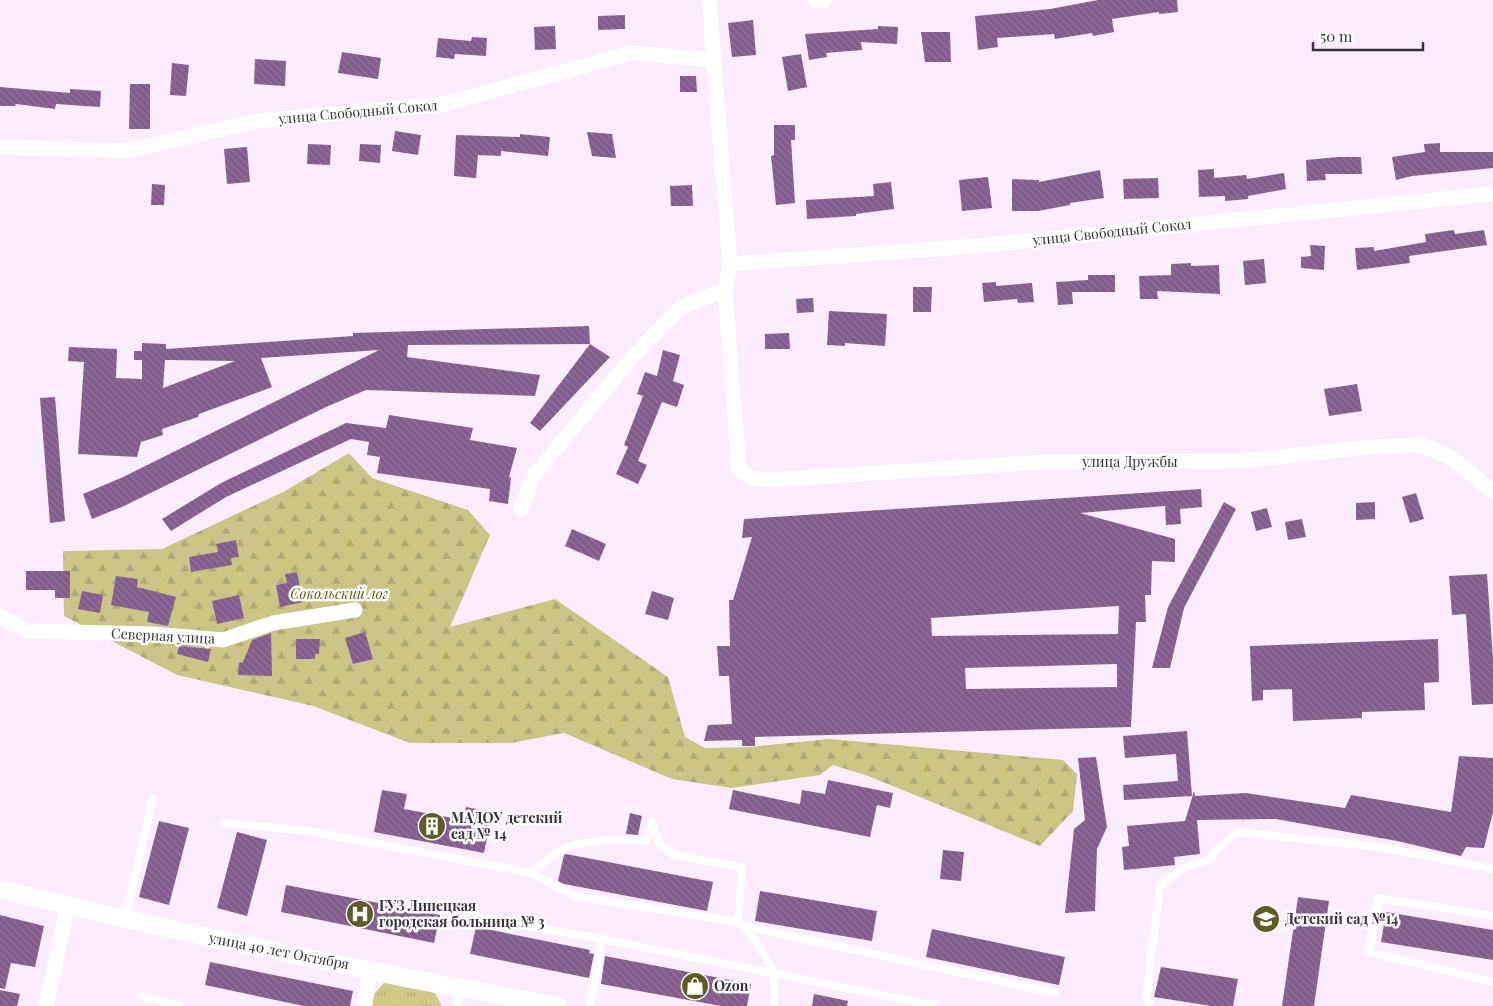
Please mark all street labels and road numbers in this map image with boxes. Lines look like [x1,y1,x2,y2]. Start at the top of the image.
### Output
street label: улица Свободный Сокол [277,95,438,128]
street label: улица Свободный Сокол [1031,214,1192,249]
street label: улица Дружбы [1081,452,1178,471]
street label: Северная улица [111,623,215,648]
street label: улица 40 лет Октября [206,927,351,974]

